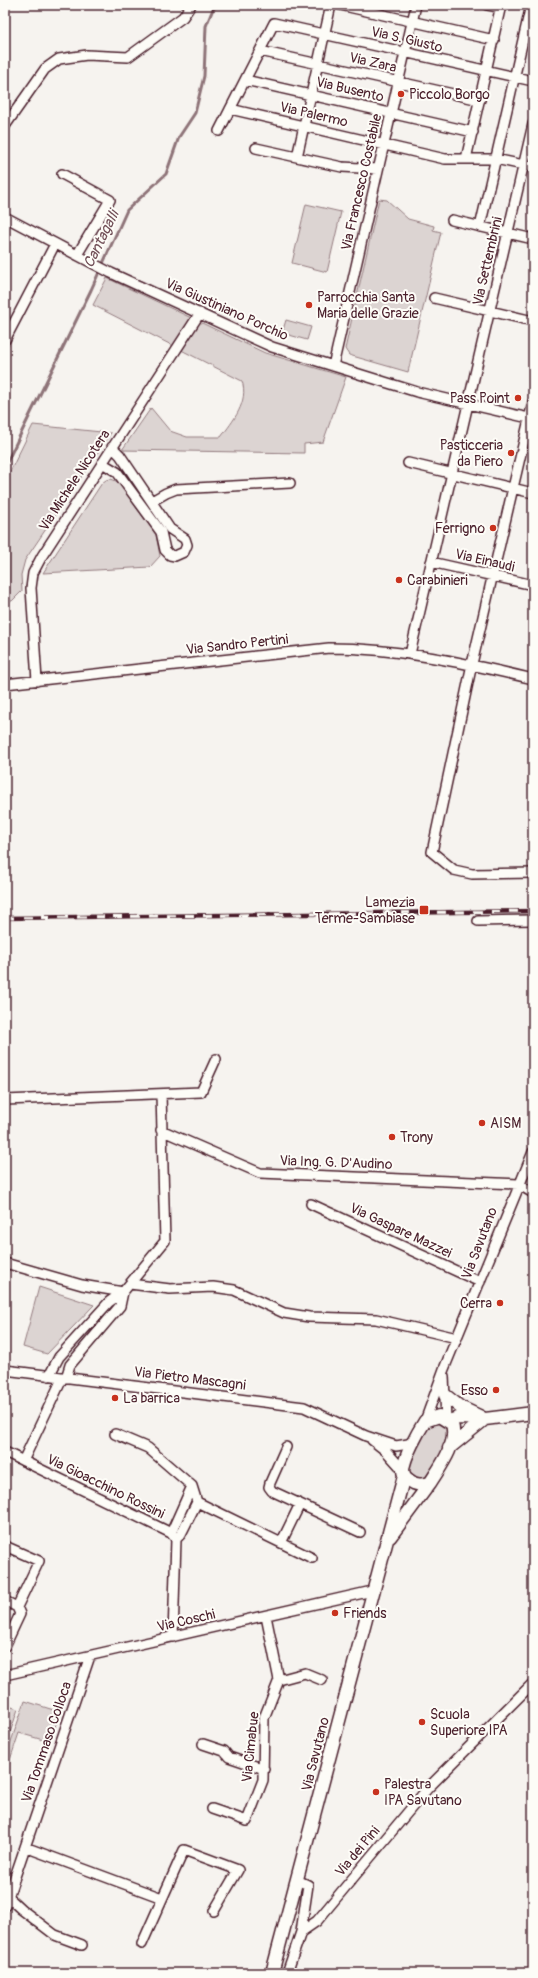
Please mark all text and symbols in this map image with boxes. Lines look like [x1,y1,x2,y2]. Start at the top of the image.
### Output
street label: Via S. Giusto [369,23,445,56]
street label: Via Zara [348,49,398,76]
street label: Via Busento [314,73,386,106]
place label: Piccolo Borgo [409,86,490,103]
marker: Piccolo Borgo [396,89,406,99]
street label: Via Palermo [278,98,350,131]
street label: Via Francesco Costabile [337,112,386,252]
water label: Cantagalli [79,205,124,271]
street label: Via Settembrini [469,215,506,307]
street label: Via Giustiniano Porchio [163,275,291,344]
place label: Parrocchia Santa Maria delle Grazie [317,289,419,322]
marker: Parrocchia Santa Maria delle Grazie [304,300,314,310]
place label: Pass Point [450,390,510,407]
marker: Pass Point [513,393,523,403]
street label: Via Michele Nicotera [35,426,114,534]
place label: Pasticceria da Piero [440,437,503,470]
marker: Pasticceria da Piero [506,448,516,458]
place label: Ferrigno [435,520,485,537]
marker: Ferrigno [488,523,498,533]
street label: Via Einaudi [453,545,517,576]
place label: Carabinieri [407,572,468,589]
marker: Carabinieri [394,575,404,585]
street label: Via Sandro Pertini [185,631,290,658]
place label: Lamezia Terme-Sambiase [315,894,415,927]
marker: Lamezia Terme-Sambiase [418,904,430,916]
place label: AISM [490,1115,521,1132]
marker: AISM [477,1118,487,1128]
place label: Trony [400,1129,433,1146]
marker: Trony [387,1132,397,1142]
street label: Via Ing. G. D'Audino [279,1152,393,1173]
street label: Via Gaspare Mazzei [347,1199,455,1262]
street label: Via Savutano [458,1204,501,1282]
place label: Cerra [460,1295,492,1312]
marker: Cerra [495,1298,505,1308]
street label: Via Pietro Mascagni [133,1363,247,1394]
place label: Esso [461,1382,488,1399]
marker: Esso [491,1385,501,1395]
place label: La barrica [123,1390,180,1407]
marker: La barrica [110,1393,120,1403]
street label: Via Gioacchino Rossini [44,1450,168,1523]
street label: Via Coschi [155,1605,217,1635]
place label: Friends [343,1605,387,1622]
marker: Friends [330,1608,340,1618]
street label: Via Tommaso Colloca [18,1679,75,1805]
place label: Scuola Superiore IPA [430,1706,508,1739]
street label: Via Cimabue [238,1711,263,1783]
street label: Via Savutano [298,1715,333,1793]
marker: Scuola Superiore IPA [417,1717,427,1727]
place label: Palestra IPA Savutano [384,1776,462,1809]
marker: Palestra IPA Savutano [371,1787,381,1797]
street label: Via dei Pini [331,1822,384,1880]

